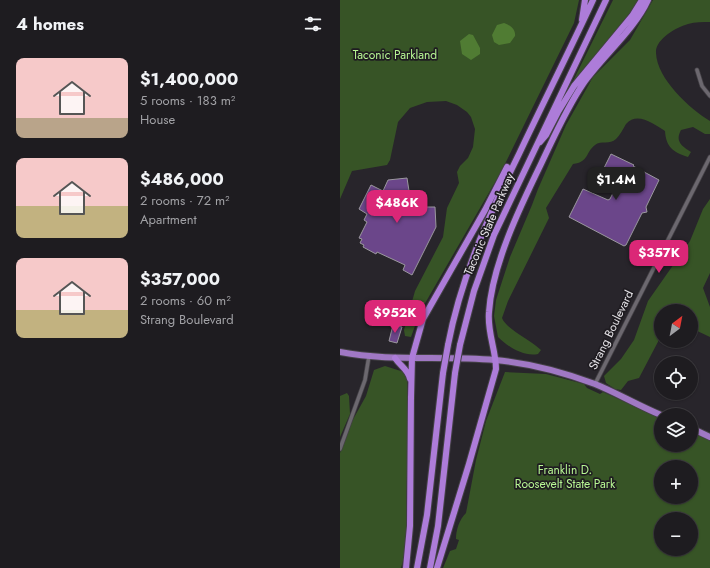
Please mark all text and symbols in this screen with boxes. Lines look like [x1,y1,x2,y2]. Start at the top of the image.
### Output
text: 4 homes [16,12,84,36]
icon: filters [302,13,324,35]
park label: Taconic Parkland [353,46,437,64]
text: $1,400,000 [140,67,238,91]
icon: home [48,74,96,122]
text: 5 rooms · 183 m² [140,91,235,110]
text: House [140,110,175,129]
text: $486,000 [140,167,224,191]
pin: $1.4M [588,167,644,201]
street label: Taconic State Parkway [459,169,519,278]
text: $1.4M [596,170,636,189]
icon: home [48,174,96,222]
pin: $486K [369,190,425,224]
text: 2 rooms · 72 m² [140,191,230,210]
text: $486K [375,193,419,212]
text: Apartment [140,210,197,229]
pin: $357K [631,240,687,274]
text: $357K [638,243,680,262]
text: $357,000 [140,267,220,291]
icon: home [48,274,96,322]
street label: Strang Boulevard [584,287,638,373]
text: 2 rooms · 60 m² [140,291,231,310]
pin: $952K [367,300,423,334]
text: $952K [374,303,416,322]
north arrow [654,304,698,348]
map controls [654,304,698,556]
text: Strang Boulevard [140,310,234,329]
button: locate [654,356,698,400]
button: layers [654,408,698,452]
button: + [654,460,698,504]
park label: Franklin D. Roosevelt State Park [515,461,616,493]
button: − [654,512,698,556]

